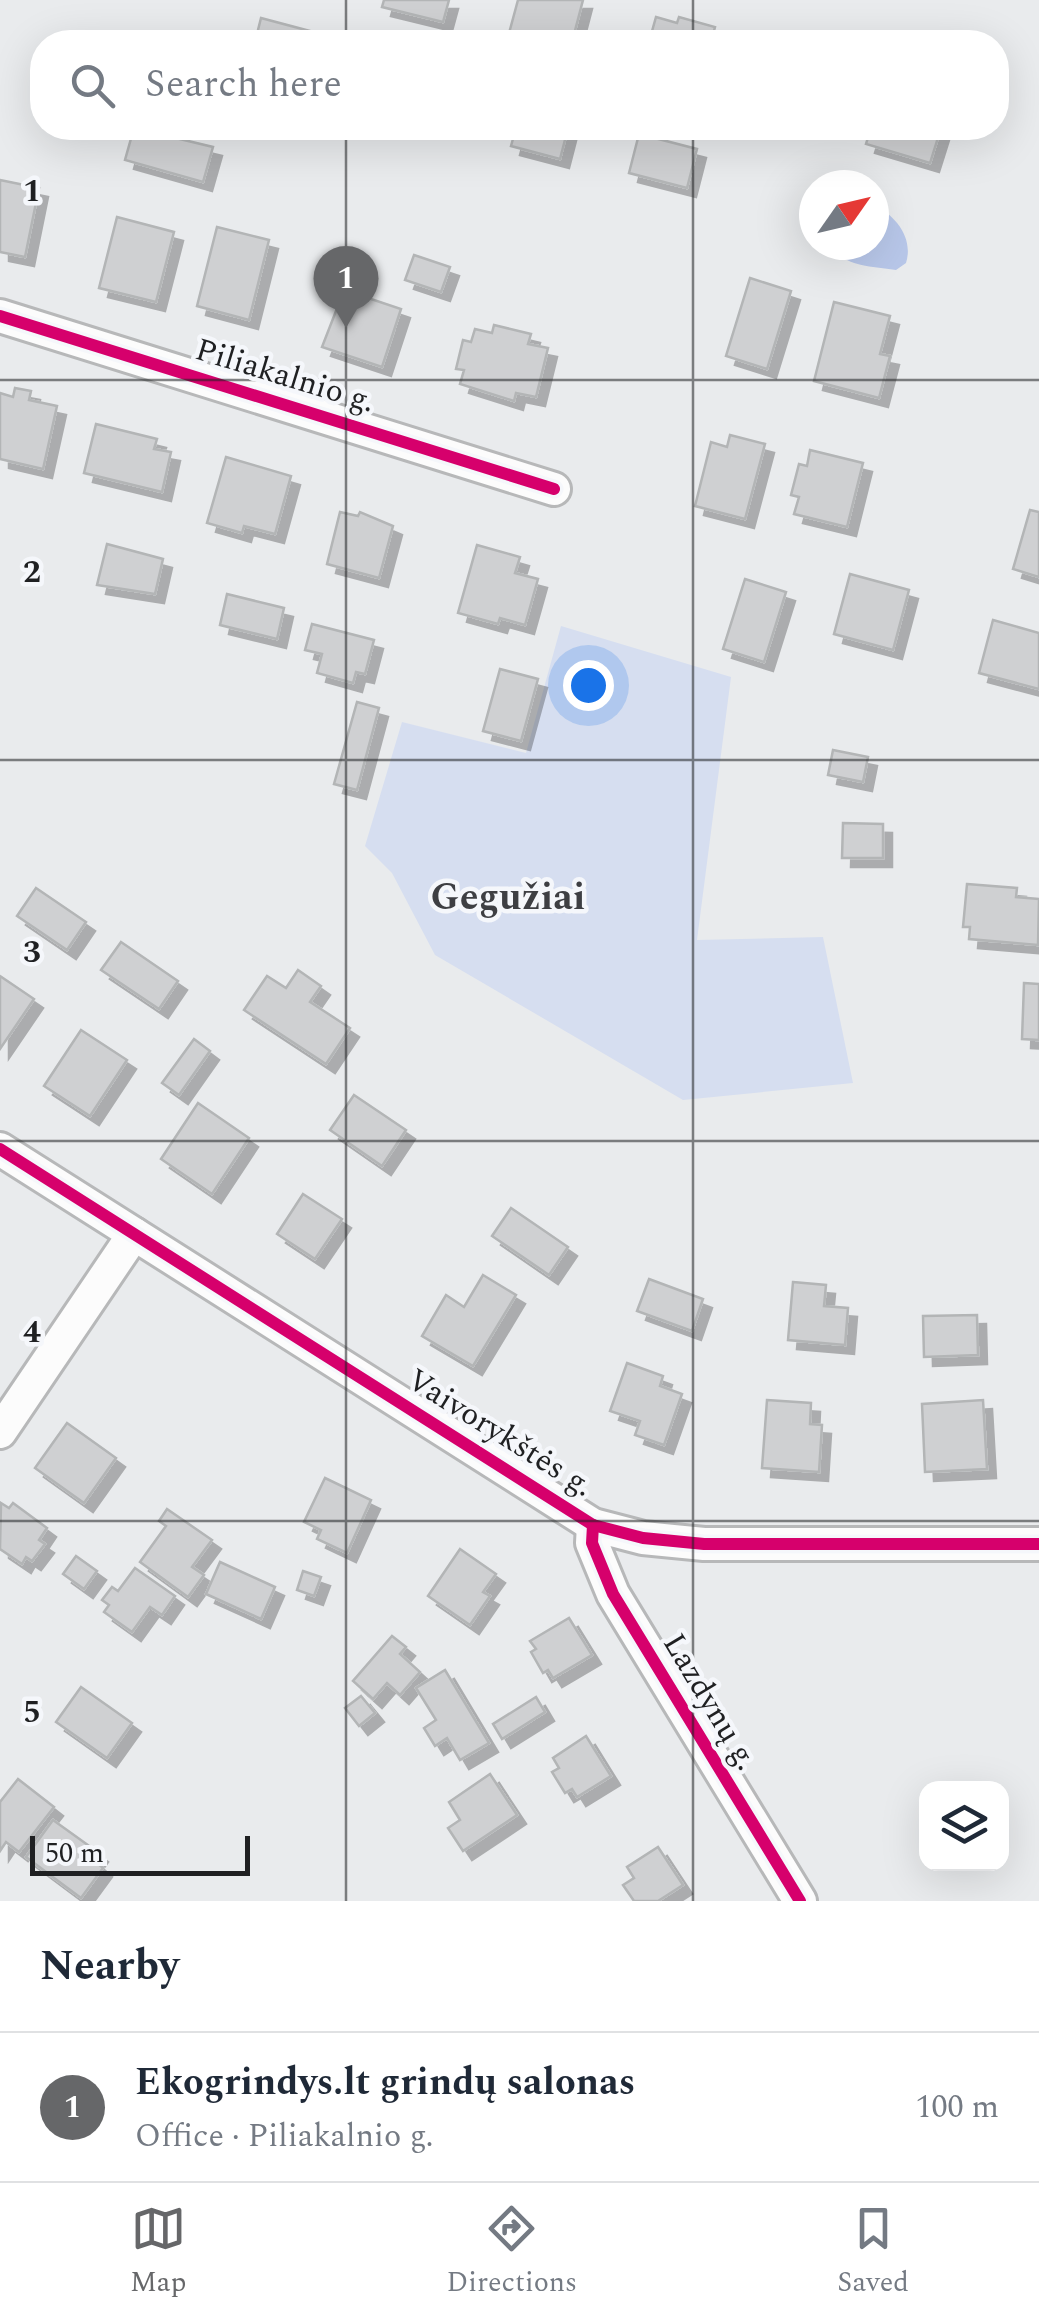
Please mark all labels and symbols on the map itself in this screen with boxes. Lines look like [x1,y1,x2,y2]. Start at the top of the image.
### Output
text: 1 [23,167,41,216]
north arrow [799,170,889,260]
pin: 1 [314,245,378,328]
street label: Piliakalnio g. [189,325,381,427]
text: 2 [23,548,41,597]
your location [563,660,614,711]
district label: Gegužiai [431,869,585,927]
text: 3 [23,928,41,977]
text: 4 [23,1308,41,1357]
street label: Vaivorykštės g. [397,1356,603,1510]
street label: Lazdynų g. [650,1624,770,1780]
text: 5 [23,1688,41,1737]
scale bar [30,1831,250,1876]

